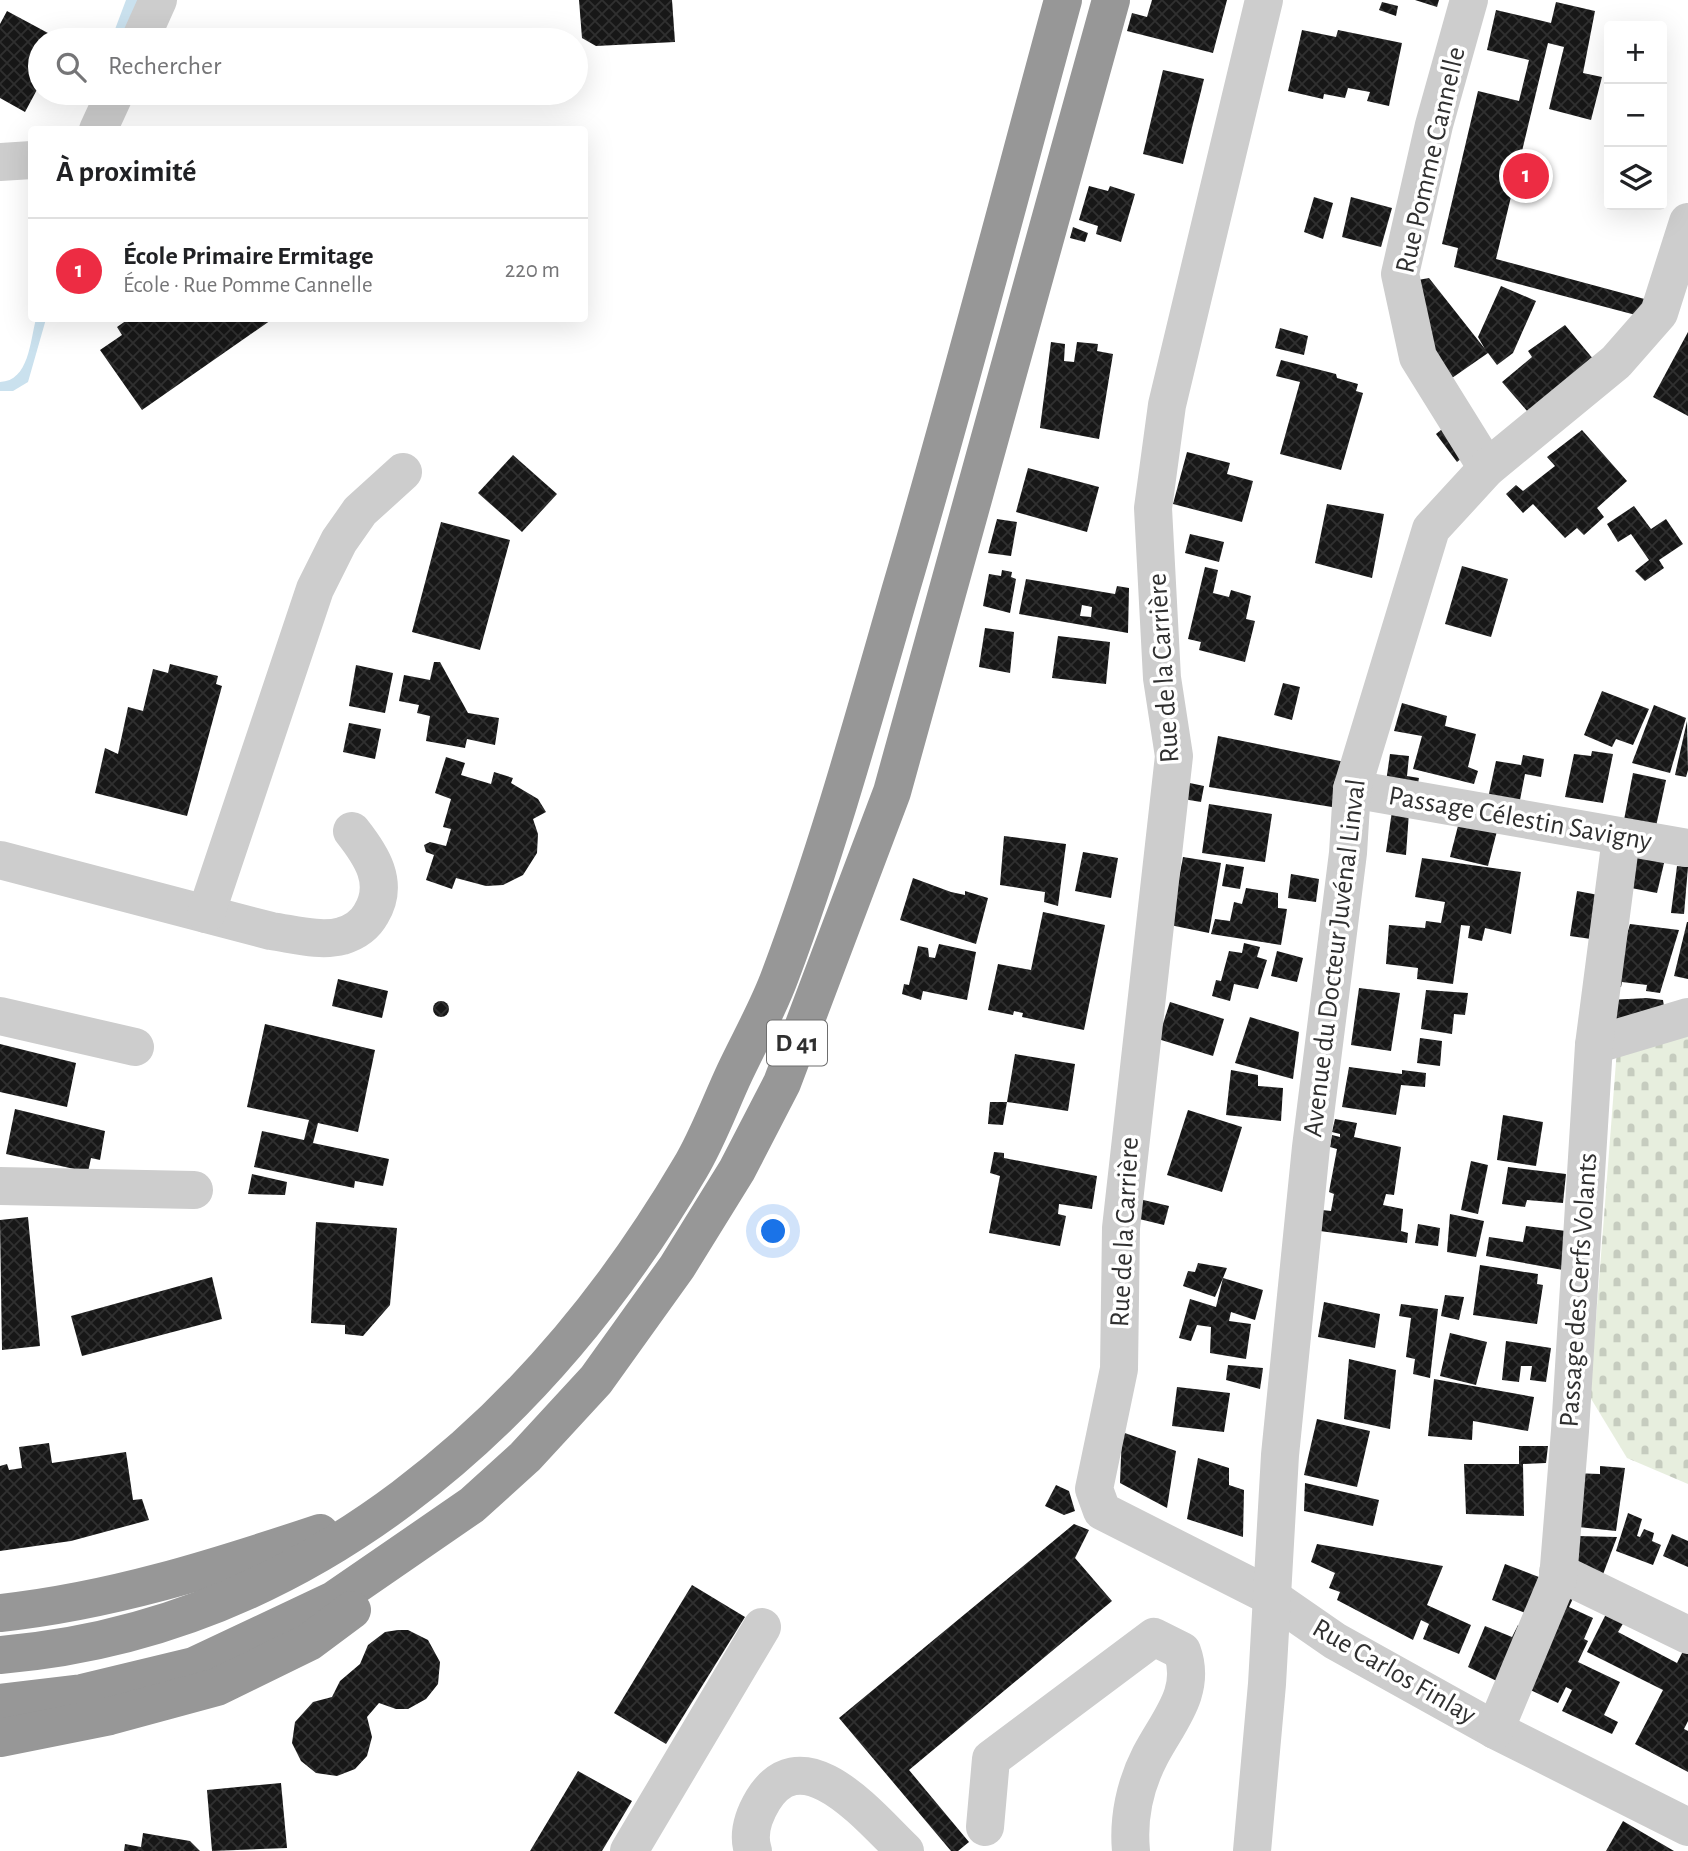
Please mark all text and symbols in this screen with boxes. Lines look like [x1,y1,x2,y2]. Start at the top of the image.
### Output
map controls [1604,21,1667,210]
button: + [1604,21,1667,84]
search box [28,28,588,105]
street label: Rue Pomme Cannelle [1391,44,1471,276]
icon: search [52,48,90,86]
text: Rechercher [108,53,221,79]
button: − [1604,84,1667,147]
button: layers [1604,147,1667,210]
pin: 1 [1503,150,1549,202]
text: À proximité [56,157,196,187]
text: École Primaire Ermitage [123,243,373,269]
text: 1 [75,259,83,282]
text: 220 m [505,259,560,282]
text: École · Rue Pomme Cannelle [123,274,373,297]
street label: Rue de la Carrière [1143,572,1185,764]
street label: Avenue du Docteur Juvénal Linval [1299,777,1371,1139]
street label: Passage Célestin Savigny [1386,782,1654,856]
road number: D 41 [767,1020,827,1066]
street label: Rue de la Carrière [1106,1136,1144,1328]
street label: Passage des Cerfs Volants [1555,1152,1603,1428]
your location [756,1214,790,1248]
street label: Rue Carlos Finlay [1308,1614,1481,1730]

